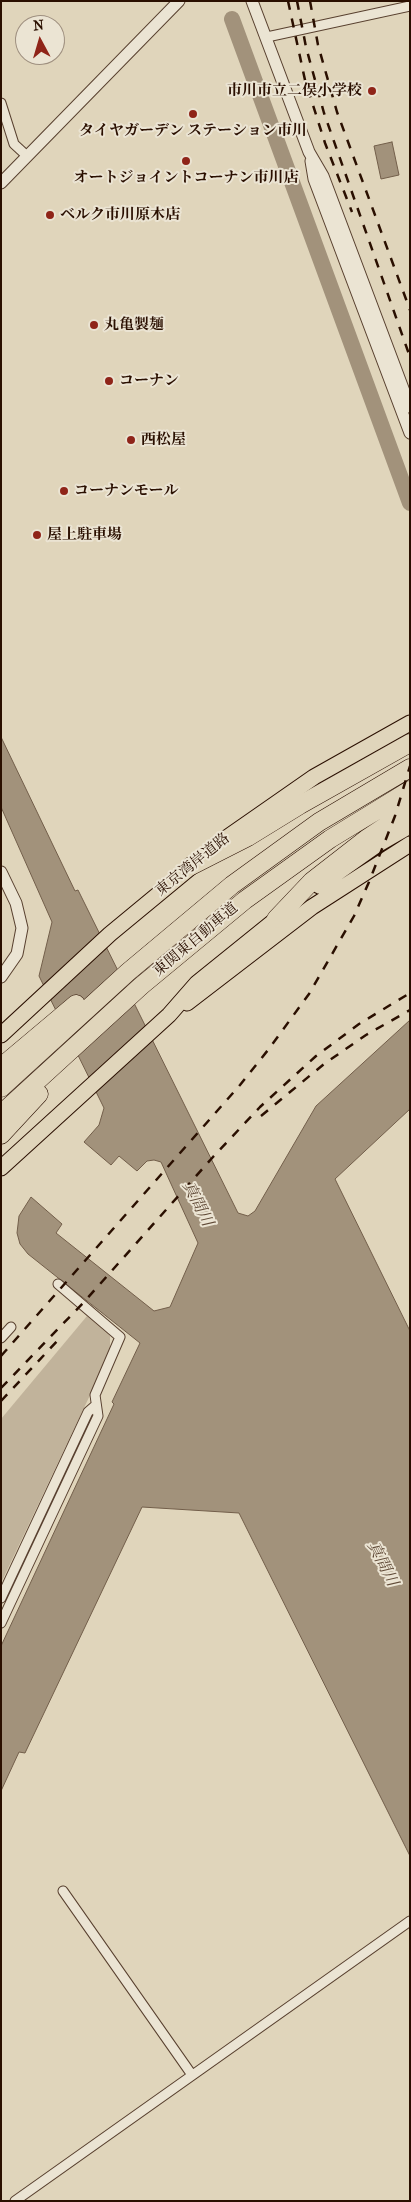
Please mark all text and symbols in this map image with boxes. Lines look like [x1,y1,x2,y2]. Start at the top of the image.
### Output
north arrow [15,15,65,65]
text: N [32,17,45,35]
place label: 市川市立二俣小学校 [227,82,362,100]
marker: 市川市立二俣小学校 [366,85,378,97]
marker: タイヤガーデン ステーション市川 [187,108,199,120]
place label: タイヤガーデン ステーション市川 [79,122,307,140]
marker: オートジョイントコーナン市川店 [180,155,192,167]
place label: オートジョイントコーナン市川店 [74,169,298,187]
place label: ベルク市川原木店 [60,206,180,224]
marker: ベルク市川原木店 [44,209,56,221]
place label: 丸亀製麺 [104,316,164,334]
marker: 丸亀製麺 [88,319,100,331]
place label: コーナン [119,372,179,390]
marker: コーナン [103,375,115,387]
place label: 西松屋 [141,431,186,449]
marker: 西松屋 [125,434,137,446]
place label: コーナンモール [74,482,178,500]
marker: コーナンモール [58,485,70,497]
place label: 屋上駐車場 [47,526,122,544]
marker: 屋上駐車場 [31,529,43,541]
street label: 東京湾岸道路 [152,830,234,900]
street label: 東関東自動車道 [150,899,242,981]
water label: 真間川 [178,1178,216,1230]
water label: 真間川 [363,1538,401,1590]

